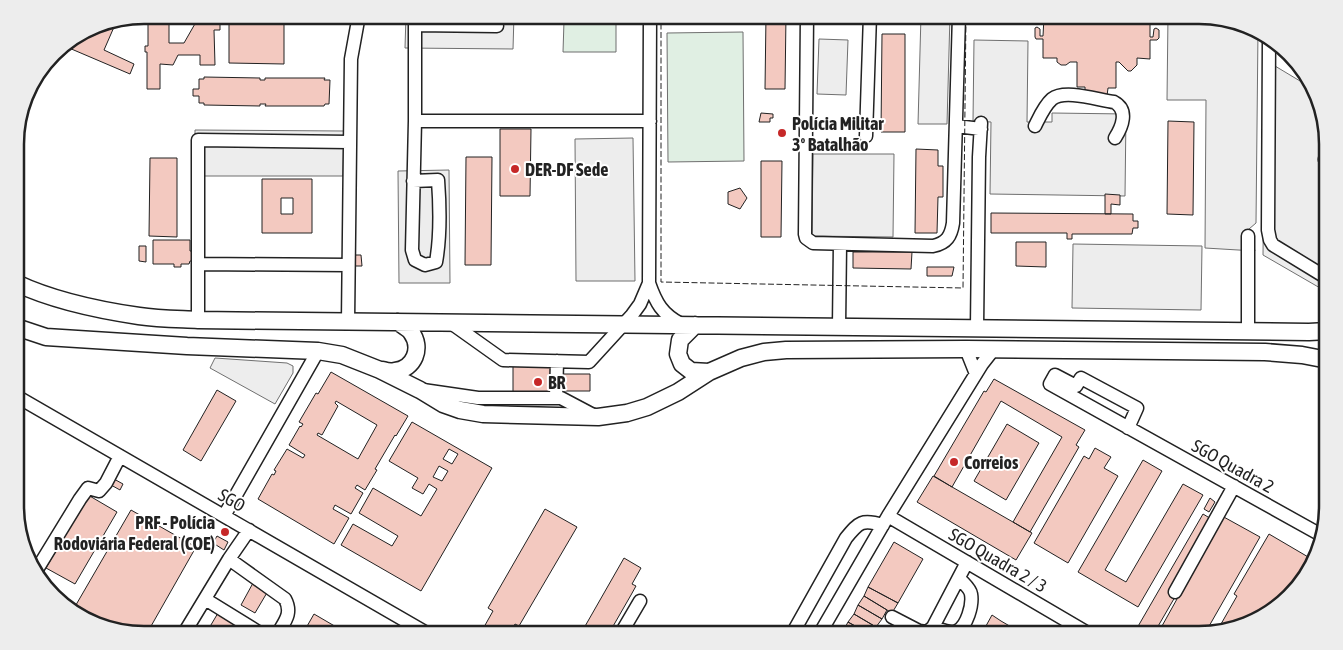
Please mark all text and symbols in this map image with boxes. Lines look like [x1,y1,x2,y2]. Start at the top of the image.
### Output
place label: Polícia Militar 3º Batalhão [792,113,884,155]
marker: Polícia Militar 3º Batalhão [776,127,788,139]
place label: DER-DF Sede [525,159,608,180]
marker: DER-DF Sede [509,163,521,175]
place label: BR [548,372,566,393]
marker: BR [532,376,544,388]
street label: SGO Quadra 2 [1188,435,1278,497]
place label: Correios [964,452,1019,473]
marker: Correios [948,456,960,468]
street label: SGO [215,484,249,516]
place label: PRF - Polícia Rodoviária Federal (COE) [54,512,215,554]
street label: SGO Quadra 2 / 3 [945,523,1051,597]
marker: PRF - Polícia Rodoviária Federal (COE) [219,526,231,538]

